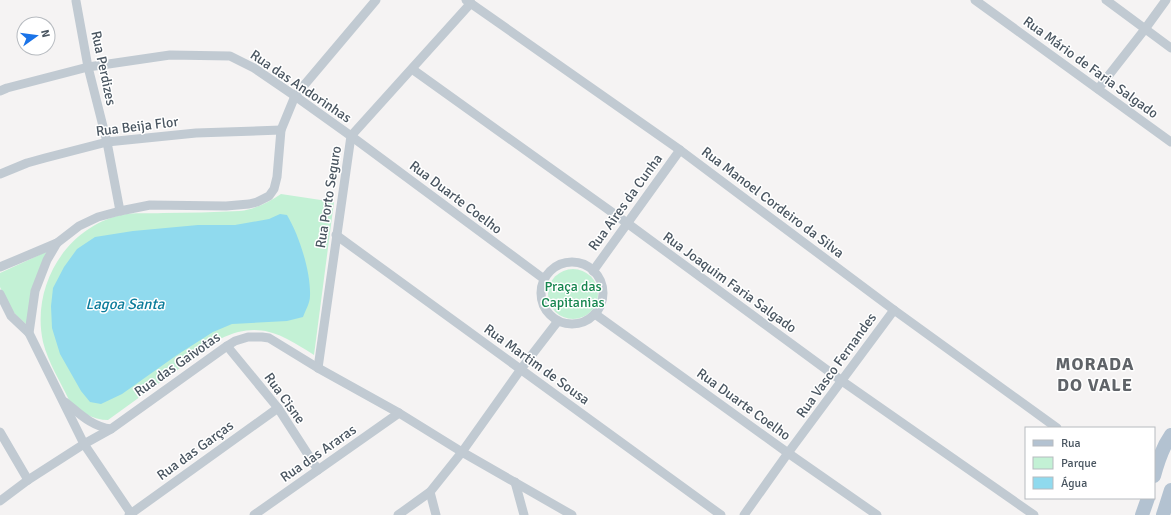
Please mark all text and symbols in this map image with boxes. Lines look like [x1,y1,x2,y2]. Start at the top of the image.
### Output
street label: Rua Mário de Faria Salgado [1020,13,1162,122]
north arrow [16,16,56,56]
text: N [38,28,52,39]
street label: Rua Perdizes [87,29,120,107]
street label: Rua das Andorinhas [247,46,354,127]
street label: Rua Beija Flor [95,113,180,140]
street label: Rua Manoel Cordeiro da Silva [698,143,847,262]
street label: Rua Porto Seguro [312,145,345,249]
street label: Rua Aires da Cunha [585,151,666,254]
street label: Rua Duarte Coelho [406,157,505,238]
street label: Rua Joaquim Faria Salgado [660,228,800,337]
park label: Praça das Capitanias [541,278,605,311]
water label: Lagoa Santa [86,295,165,313]
street label: Rua Vasco Fernandes [793,310,880,421]
street label: Rua Martim de Sousa [481,320,593,408]
street label: Rua das Gaivotas [131,329,223,400]
district label: MORADA DO VALE [1056,353,1134,396]
street label: Rua Duarte Coelho [694,365,794,444]
street label: Rua Cisne [260,369,309,427]
street label: Rua das Garças [154,417,237,484]
street label: Rua das Araras [277,421,359,486]
legend [1025,427,1155,499]
text: Rua [1061,436,1081,451]
text: Parque [1061,456,1097,471]
text: Água [1061,476,1087,491]

